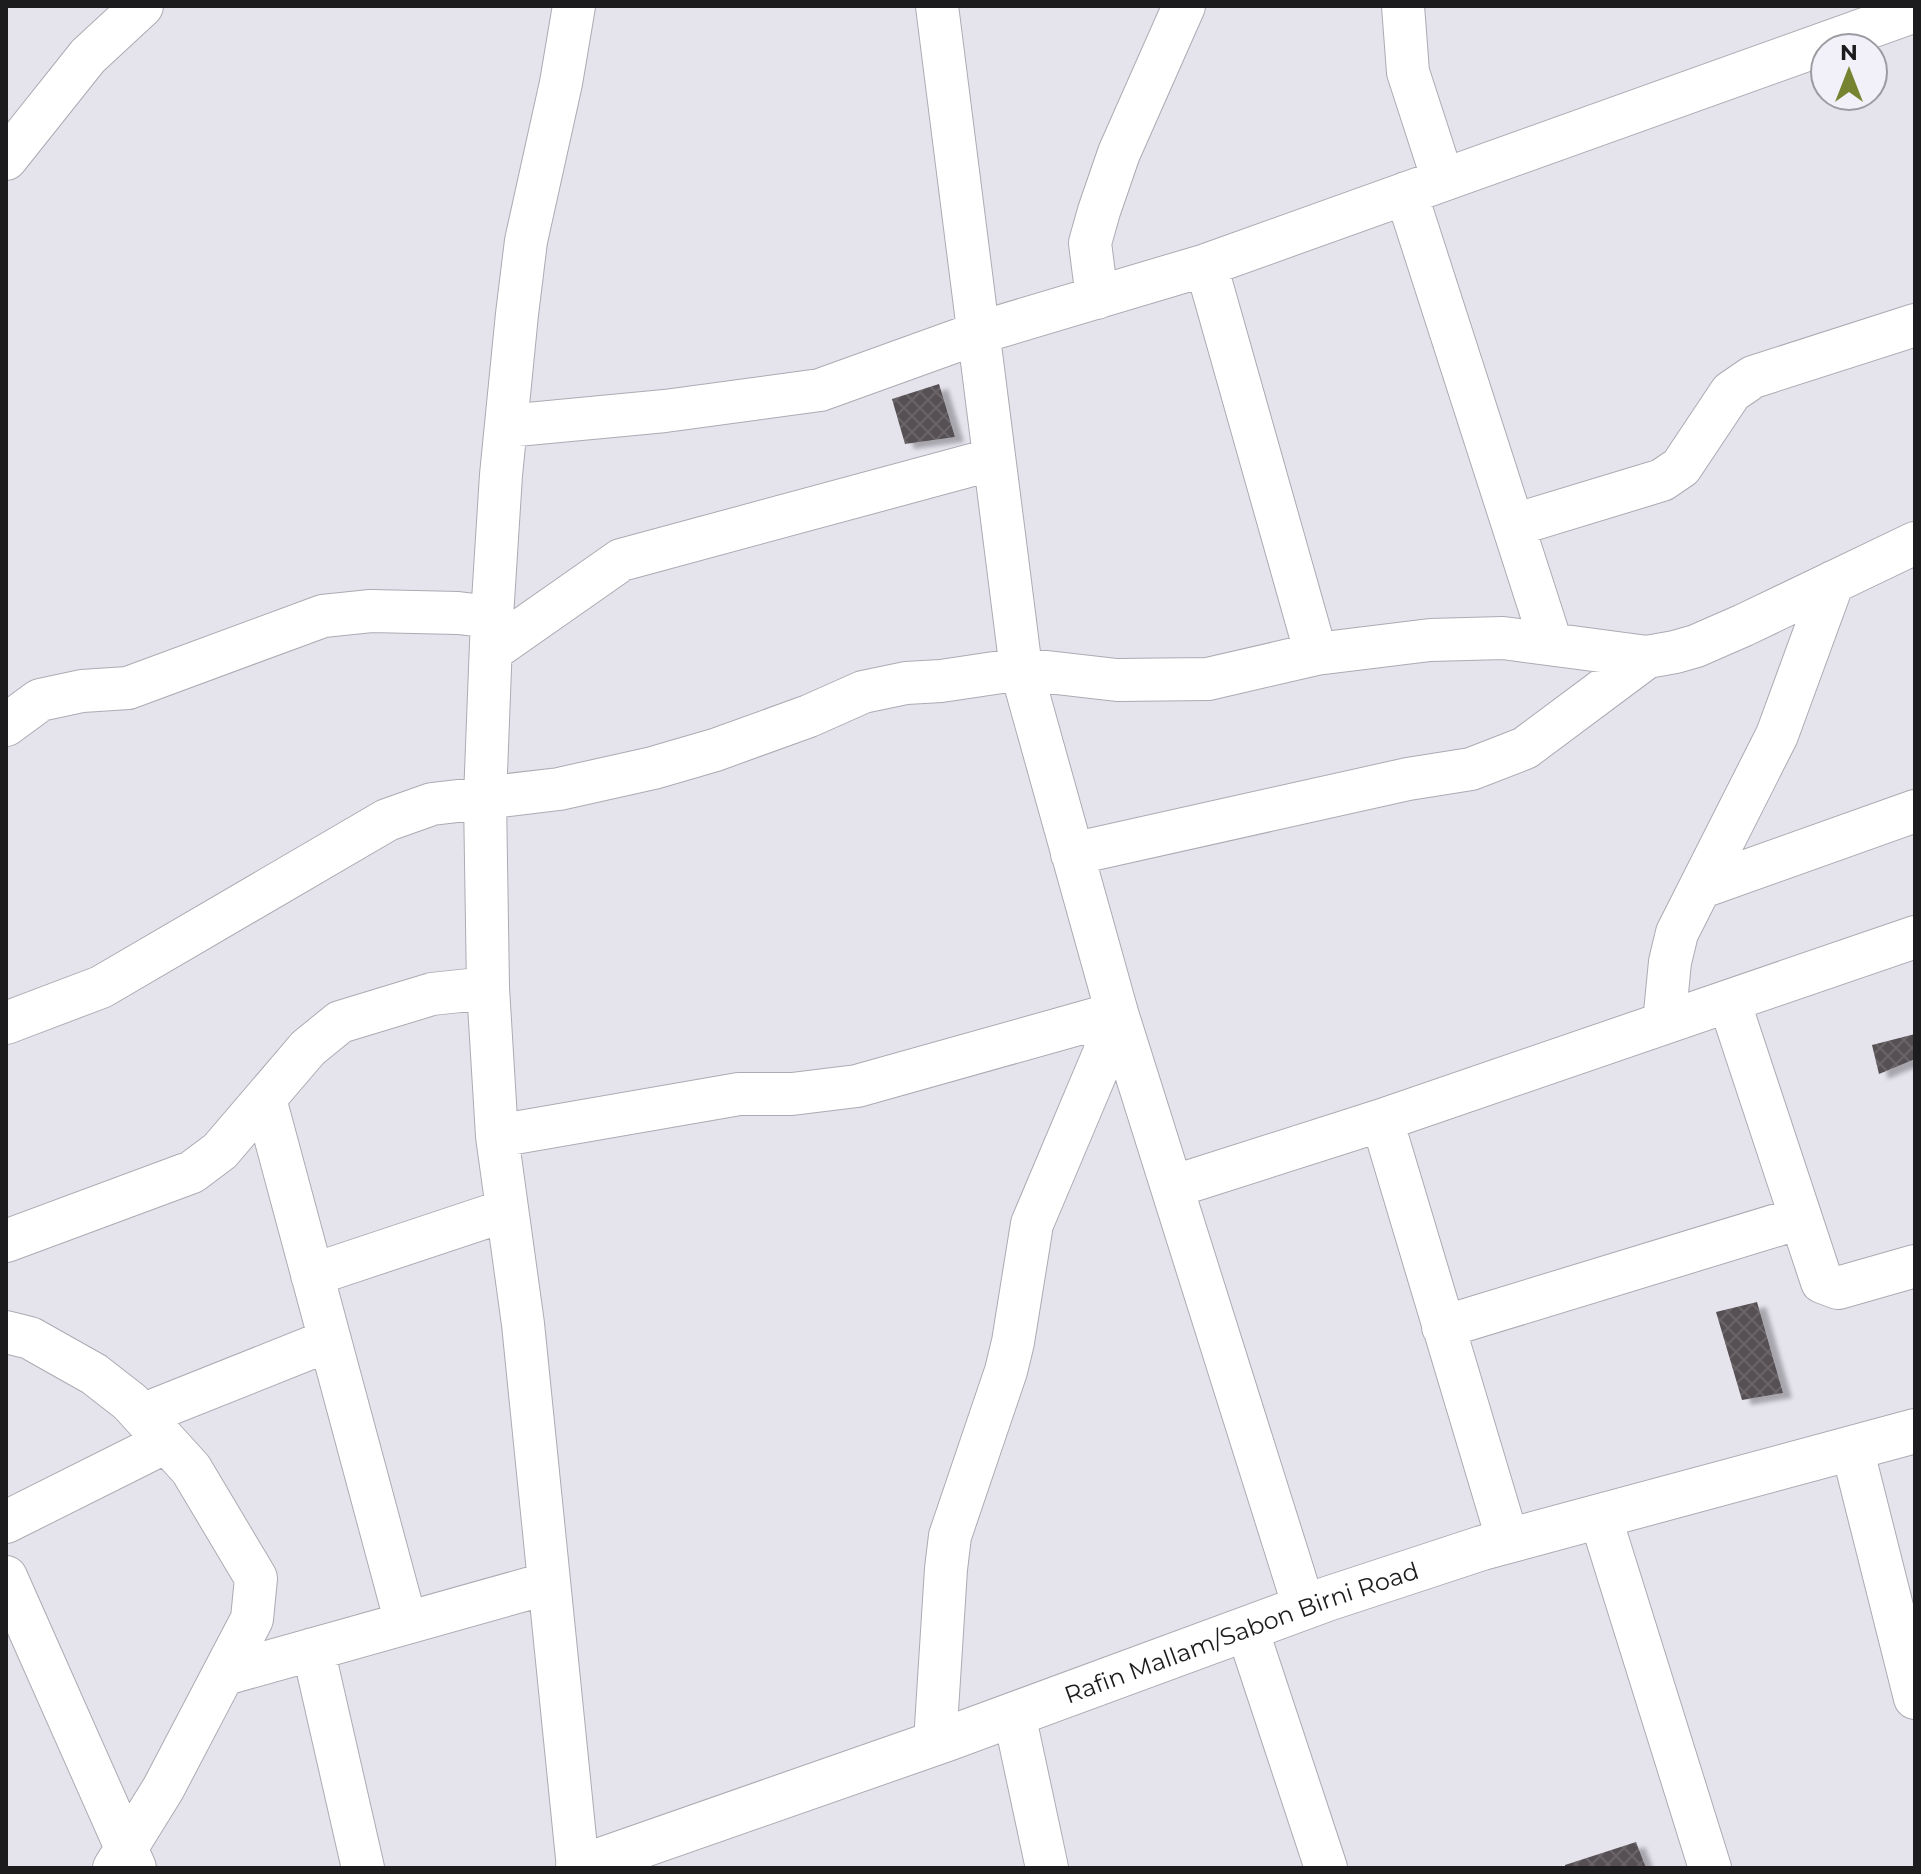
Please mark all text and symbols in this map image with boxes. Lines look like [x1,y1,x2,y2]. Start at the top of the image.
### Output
north arrow [1809,32,1889,112]
text: N [1840,39,1858,66]
street label: Rafin Mallam/Sabon Birni Road [1060,1555,1422,1709]

